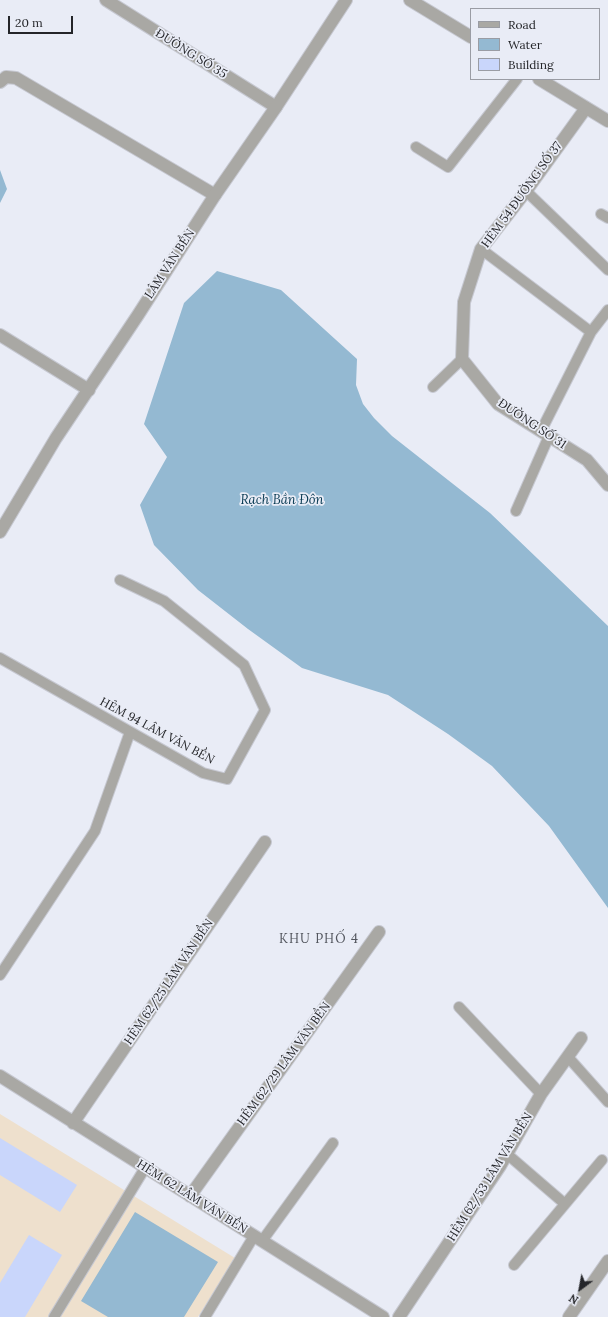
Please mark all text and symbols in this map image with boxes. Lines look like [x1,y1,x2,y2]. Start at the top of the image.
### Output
scale bar [10,8,75,34]
legend [470,8,600,80]
text: 20 m [15,15,43,30]
text: Road [508,17,536,32]
street label: ĐƯỜNG SỐ 35 [153,26,229,82]
text: Water [508,37,542,52]
text: Building [508,57,554,72]
street label: HẺM 54 ĐƯỜNG SỐ 37 [479,139,565,251]
street label: LÂM VĂN BỀN [142,227,198,301]
street label: ĐƯỜNG SỐ 31 [495,396,569,452]
water label: Rạch Bần Đôn [240,492,324,508]
street label: HẺM 94 LÂM VĂN BỀN [97,695,217,767]
street label: HẺM 62/25 LÂM VĂN BỀN [122,916,216,1048]
district label: KHU PHỐ 4 [279,931,359,947]
street label: HẺM 62/29 LÂM VĂN BỀN [234,1000,334,1128]
street label: HẺM 62/53 LÂM VĂN BỀN [444,1110,536,1244]
street label: HẺM 62 LÂM VĂN BỀN [134,1157,250,1237]
north arrow [560,1269,600,1309]
text: N [566,1291,581,1307]

